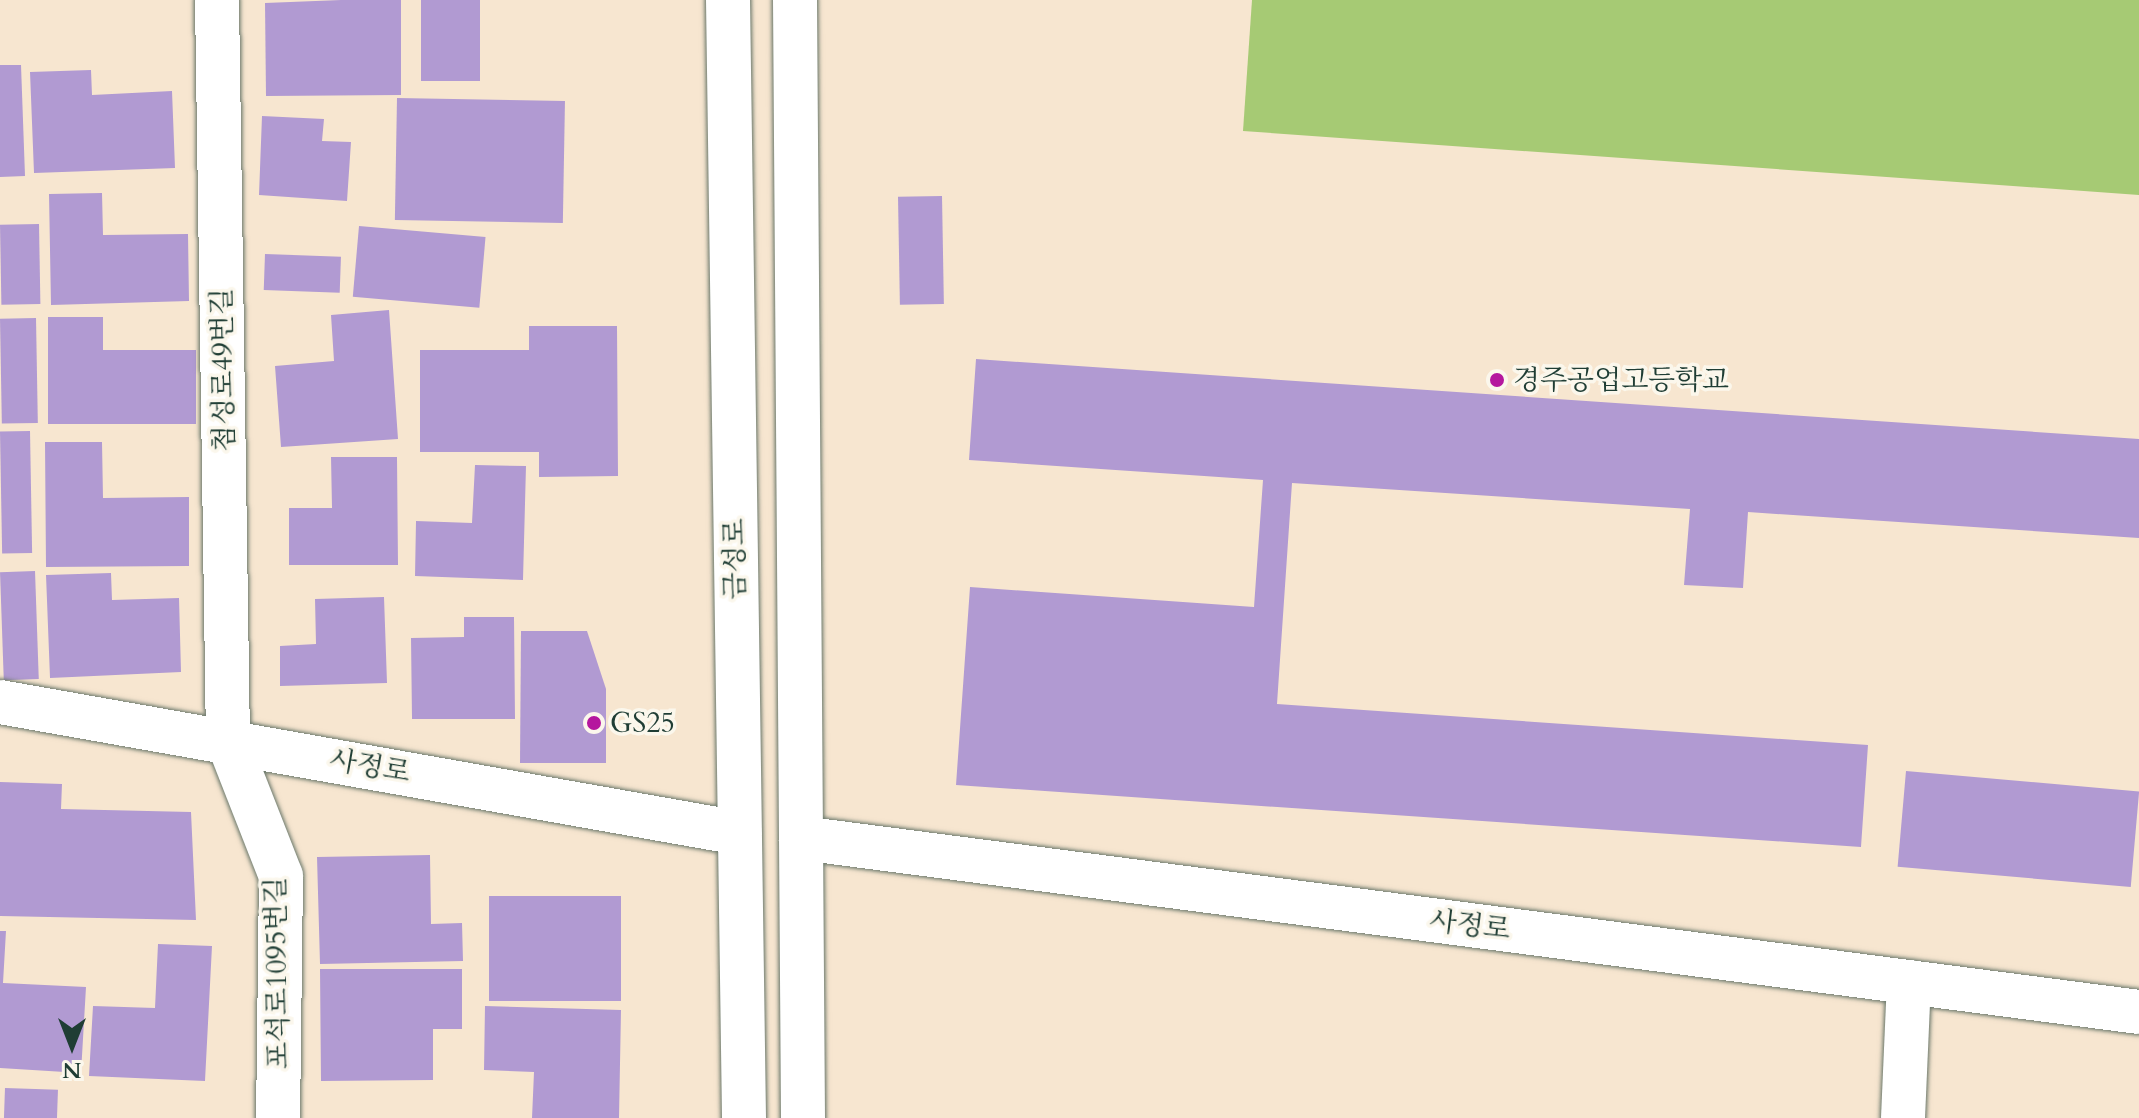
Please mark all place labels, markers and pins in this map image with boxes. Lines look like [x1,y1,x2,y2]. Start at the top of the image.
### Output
place label: 경주공업고등학교 [1513,363,1729,397]
marker: 경주공업고등학교 [1488,371,1506,389]
place label: GS25 [610,706,675,740]
marker: GS25 [585,714,603,732]

